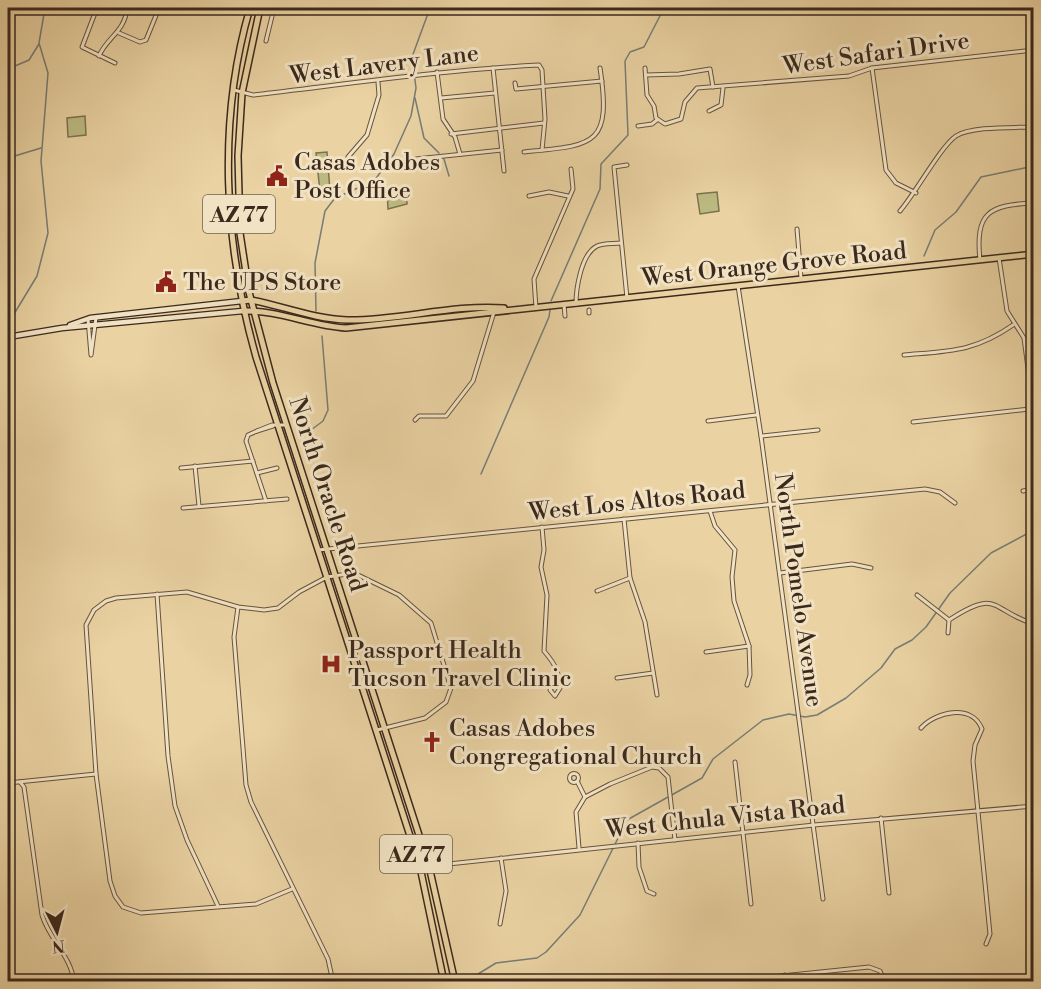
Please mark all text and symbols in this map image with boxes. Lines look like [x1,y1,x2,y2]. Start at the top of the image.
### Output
street label: West Safari Drive [780,26,971,82]
street label: West Lavery Lane [287,39,480,92]
place label: Casas Adobes Post Office [294,148,440,206]
public building icon: Casas Adobes Post Office [265,164,289,188]
road number: AZ 77 [203,195,275,233]
street label: West Orange Grove Road [639,236,908,294]
place label: The UPS Store [183,268,341,298]
public building icon: The UPS Store [154,270,178,294]
street label: North Oracle Road [281,393,373,596]
street label: North Pomelo Avenue [767,471,829,709]
street label: West Los Altos Road [526,476,747,528]
place label: Passport Health Tucson Travel Clinic [348,636,572,694]
hospital icon: Passport Health Tucson Travel Clinic [319,652,343,676]
place label: Casas Adobes Congregational Church [449,714,702,772]
church icon: Casas Adobes Congregational Church [420,730,444,754]
street label: West Chula Vista Road [603,790,847,846]
road number: AZ 77 [380,835,452,873]
north arrow [27,902,87,962]
text: N [51,935,66,957]

